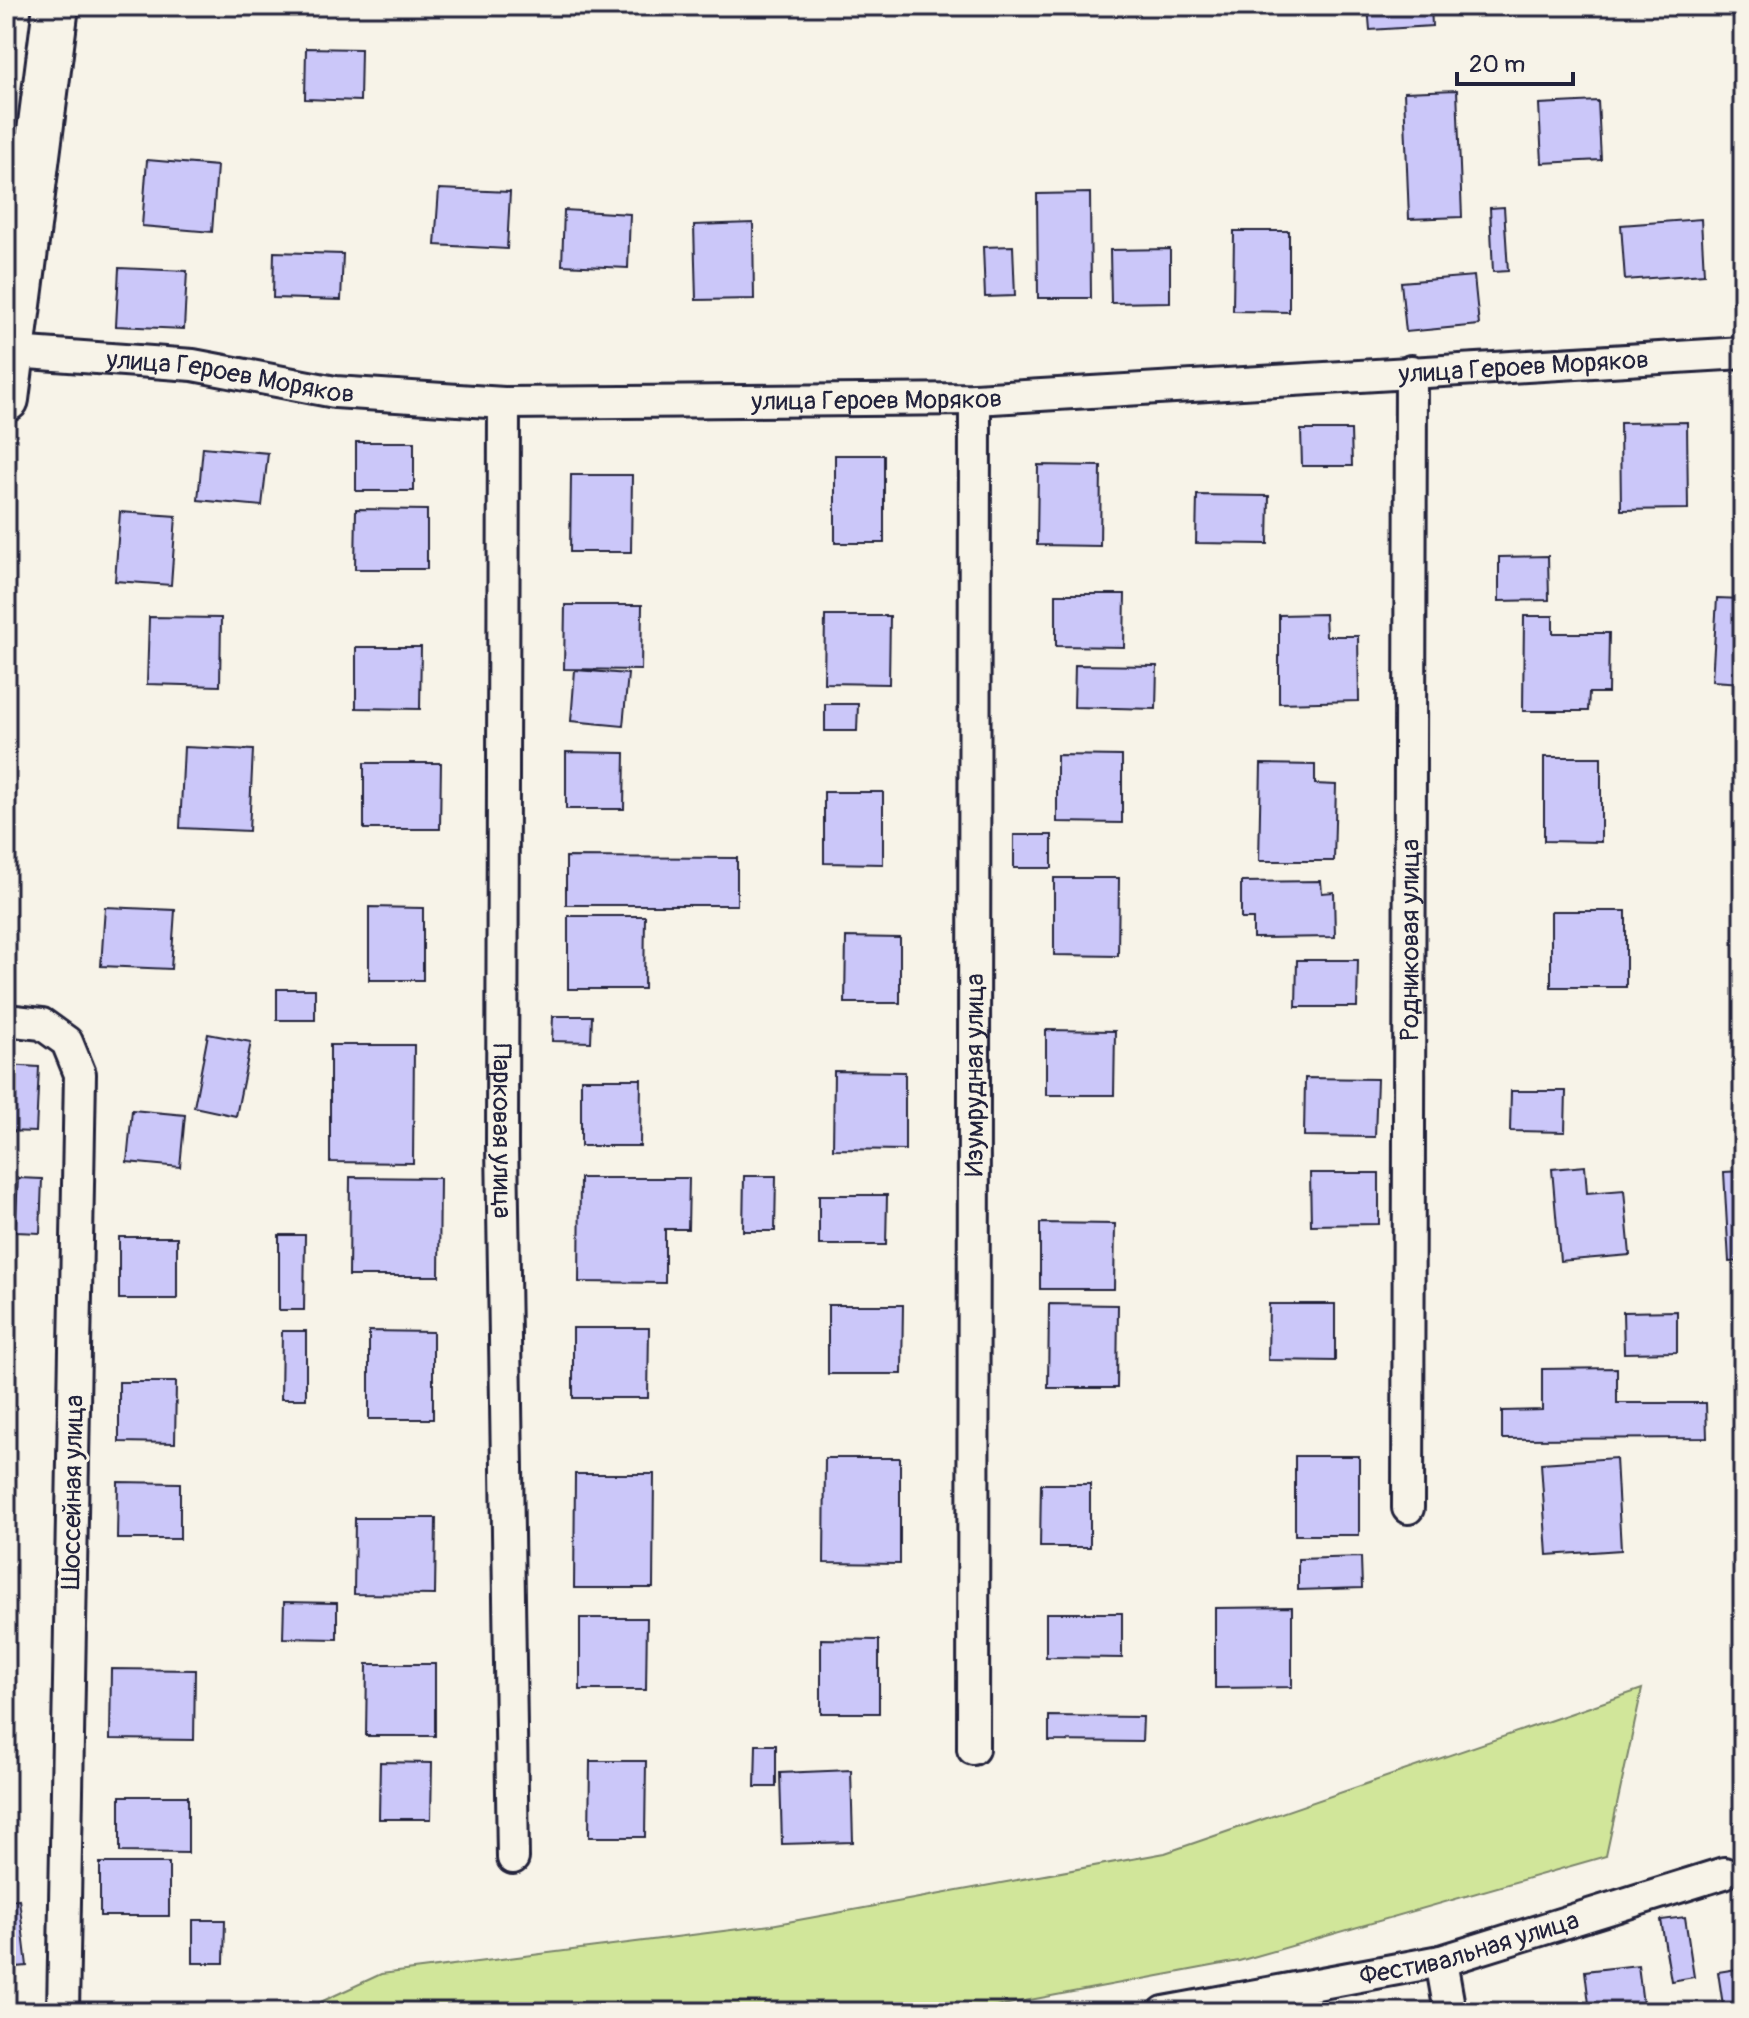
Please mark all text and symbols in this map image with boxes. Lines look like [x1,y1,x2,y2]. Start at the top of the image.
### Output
scale bar [1457,36,1573,86]
text: 20 m [1469,50,1525,79]
street label: улица Героев Моряков [104,344,355,410]
street label: улица Героев Моряков [1397,344,1650,391]
street label: улица Героев Моряков [750,382,1003,418]
street label: Родниковая улица [1394,839,1427,1041]
street label: Изумрудная улица [959,973,991,1177]
street label: Парковая улица [485,1043,518,1219]
street label: Шоссейная улица [55,1394,91,1590]
street label: Фестивальная улица [1357,1904,1583,1993]

